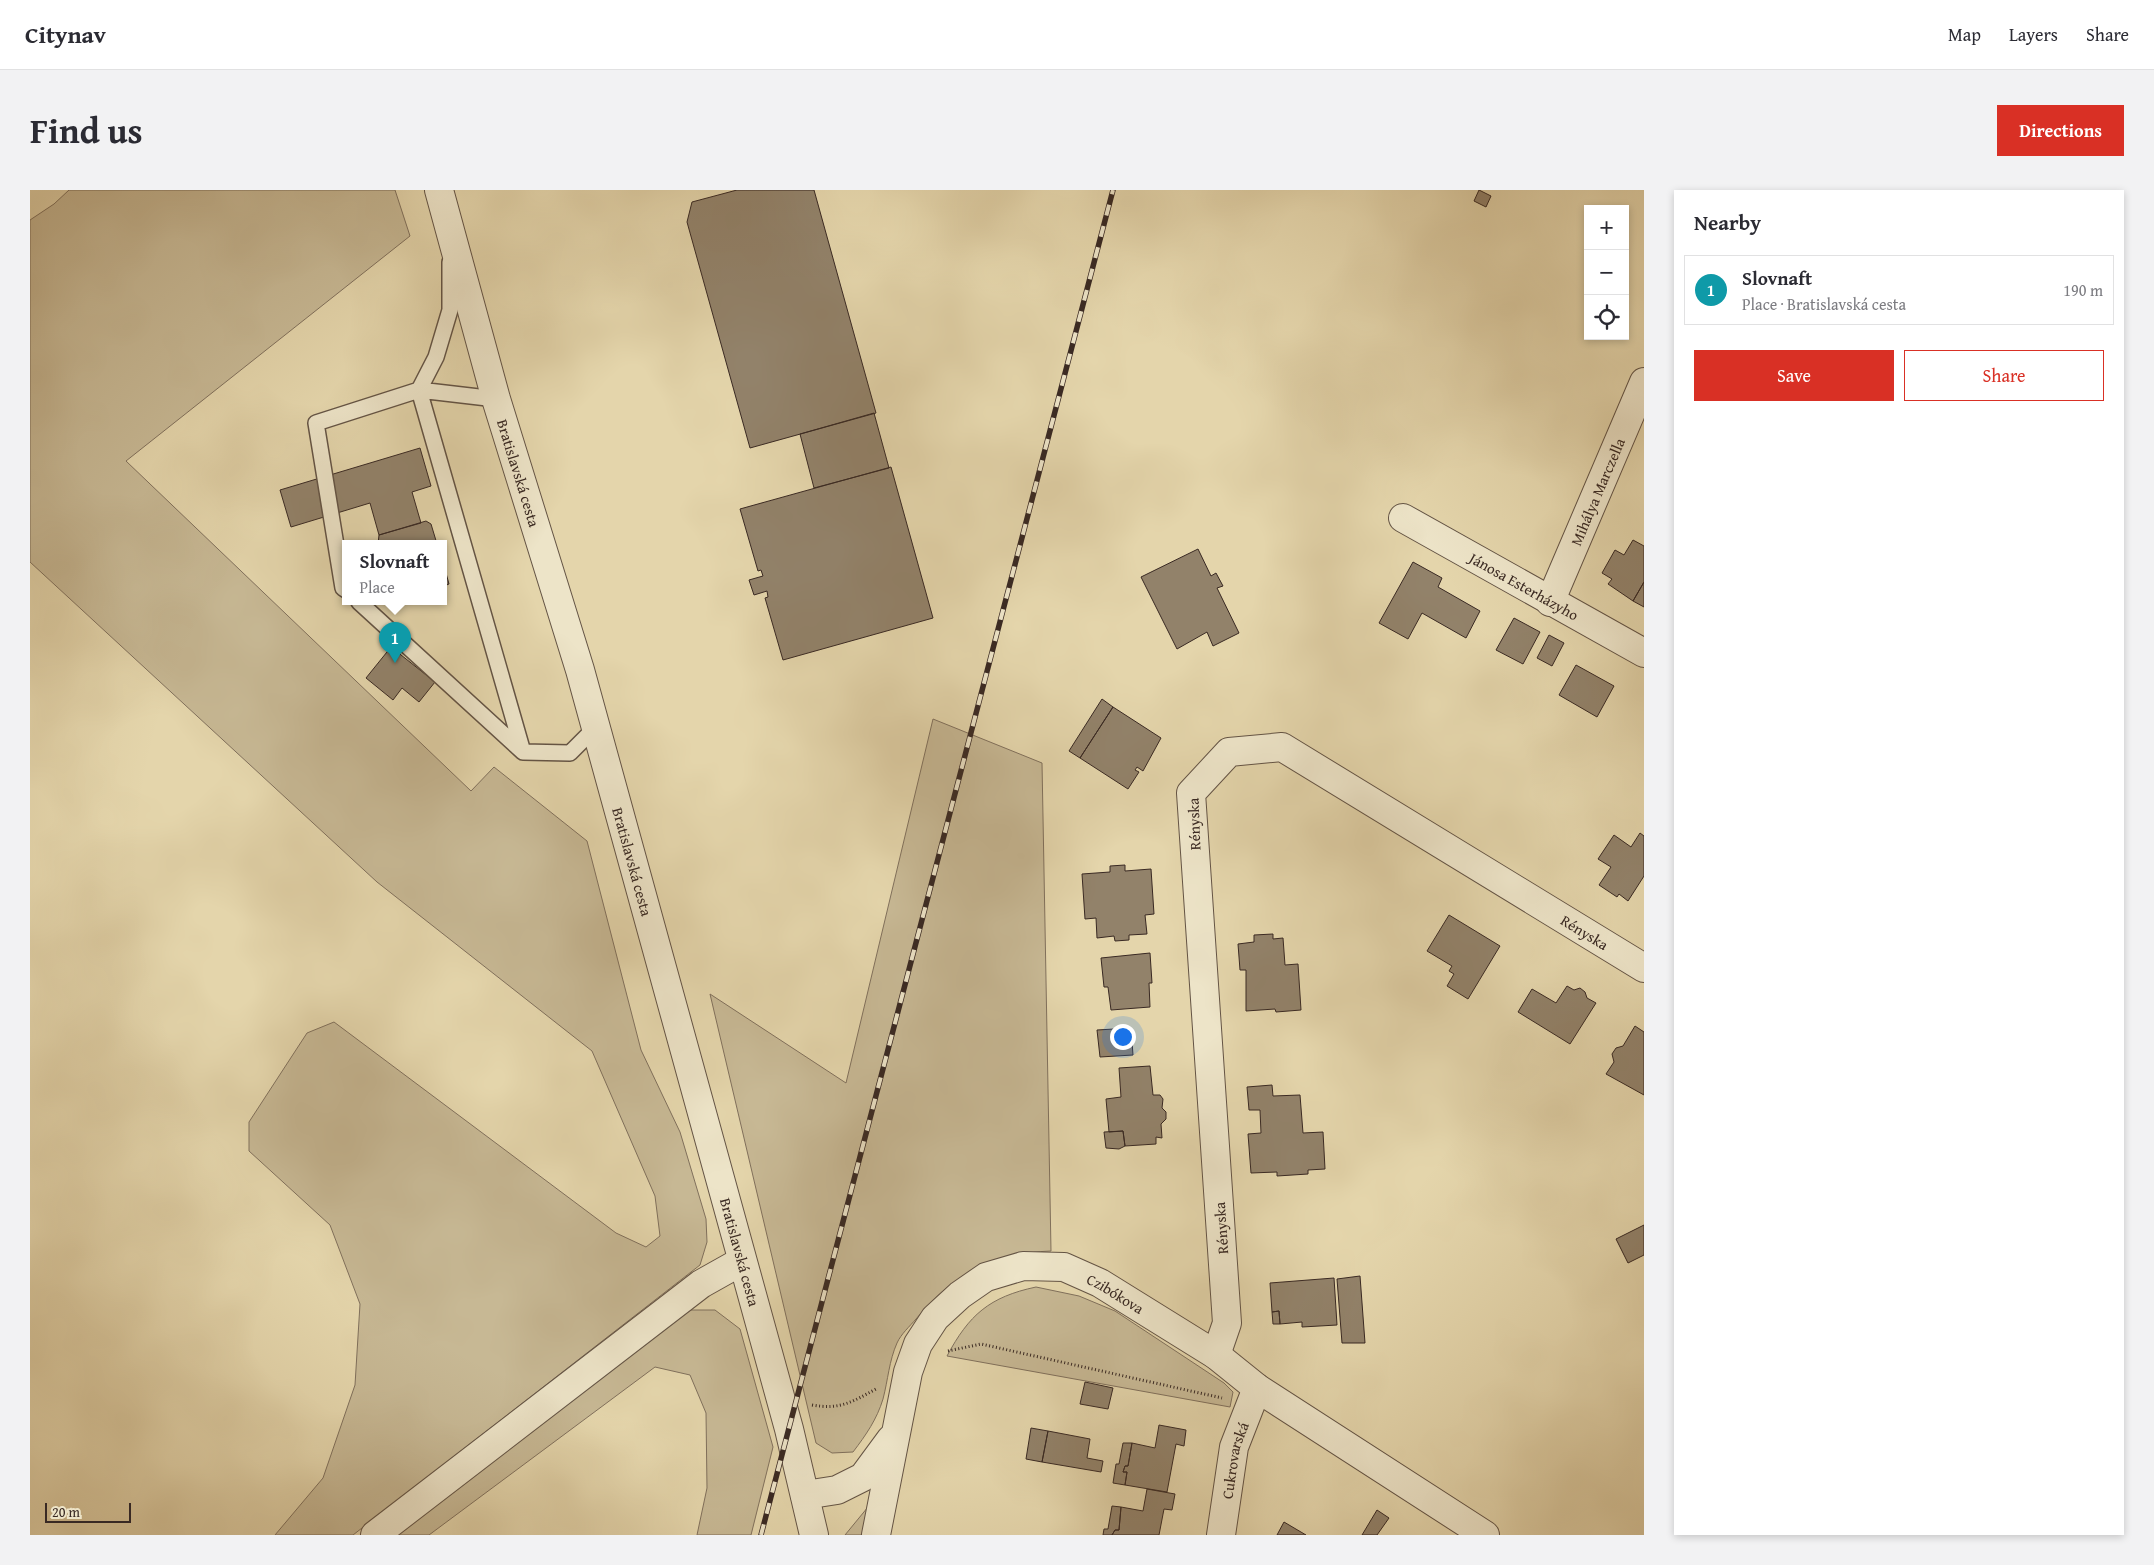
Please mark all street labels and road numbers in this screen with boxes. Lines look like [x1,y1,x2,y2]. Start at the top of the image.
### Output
street label: Bratislavská cesta [492,416,545,529]
street label: Mihálya Marczella [1565,435,1629,549]
street label: Jánosa Esterházyho [1464,546,1583,625]
street label: Rényska [1183,798,1205,850]
street label: Bratislavská cesta [608,805,658,918]
street label: Rényska [1557,909,1613,954]
street label: Bratislavská cesta [715,1195,765,1309]
street label: Rényska [1209,1201,1233,1255]
street label: Czibókova [1084,1268,1148,1318]
street label: Cukrovarská [1216,1419,1253,1500]

